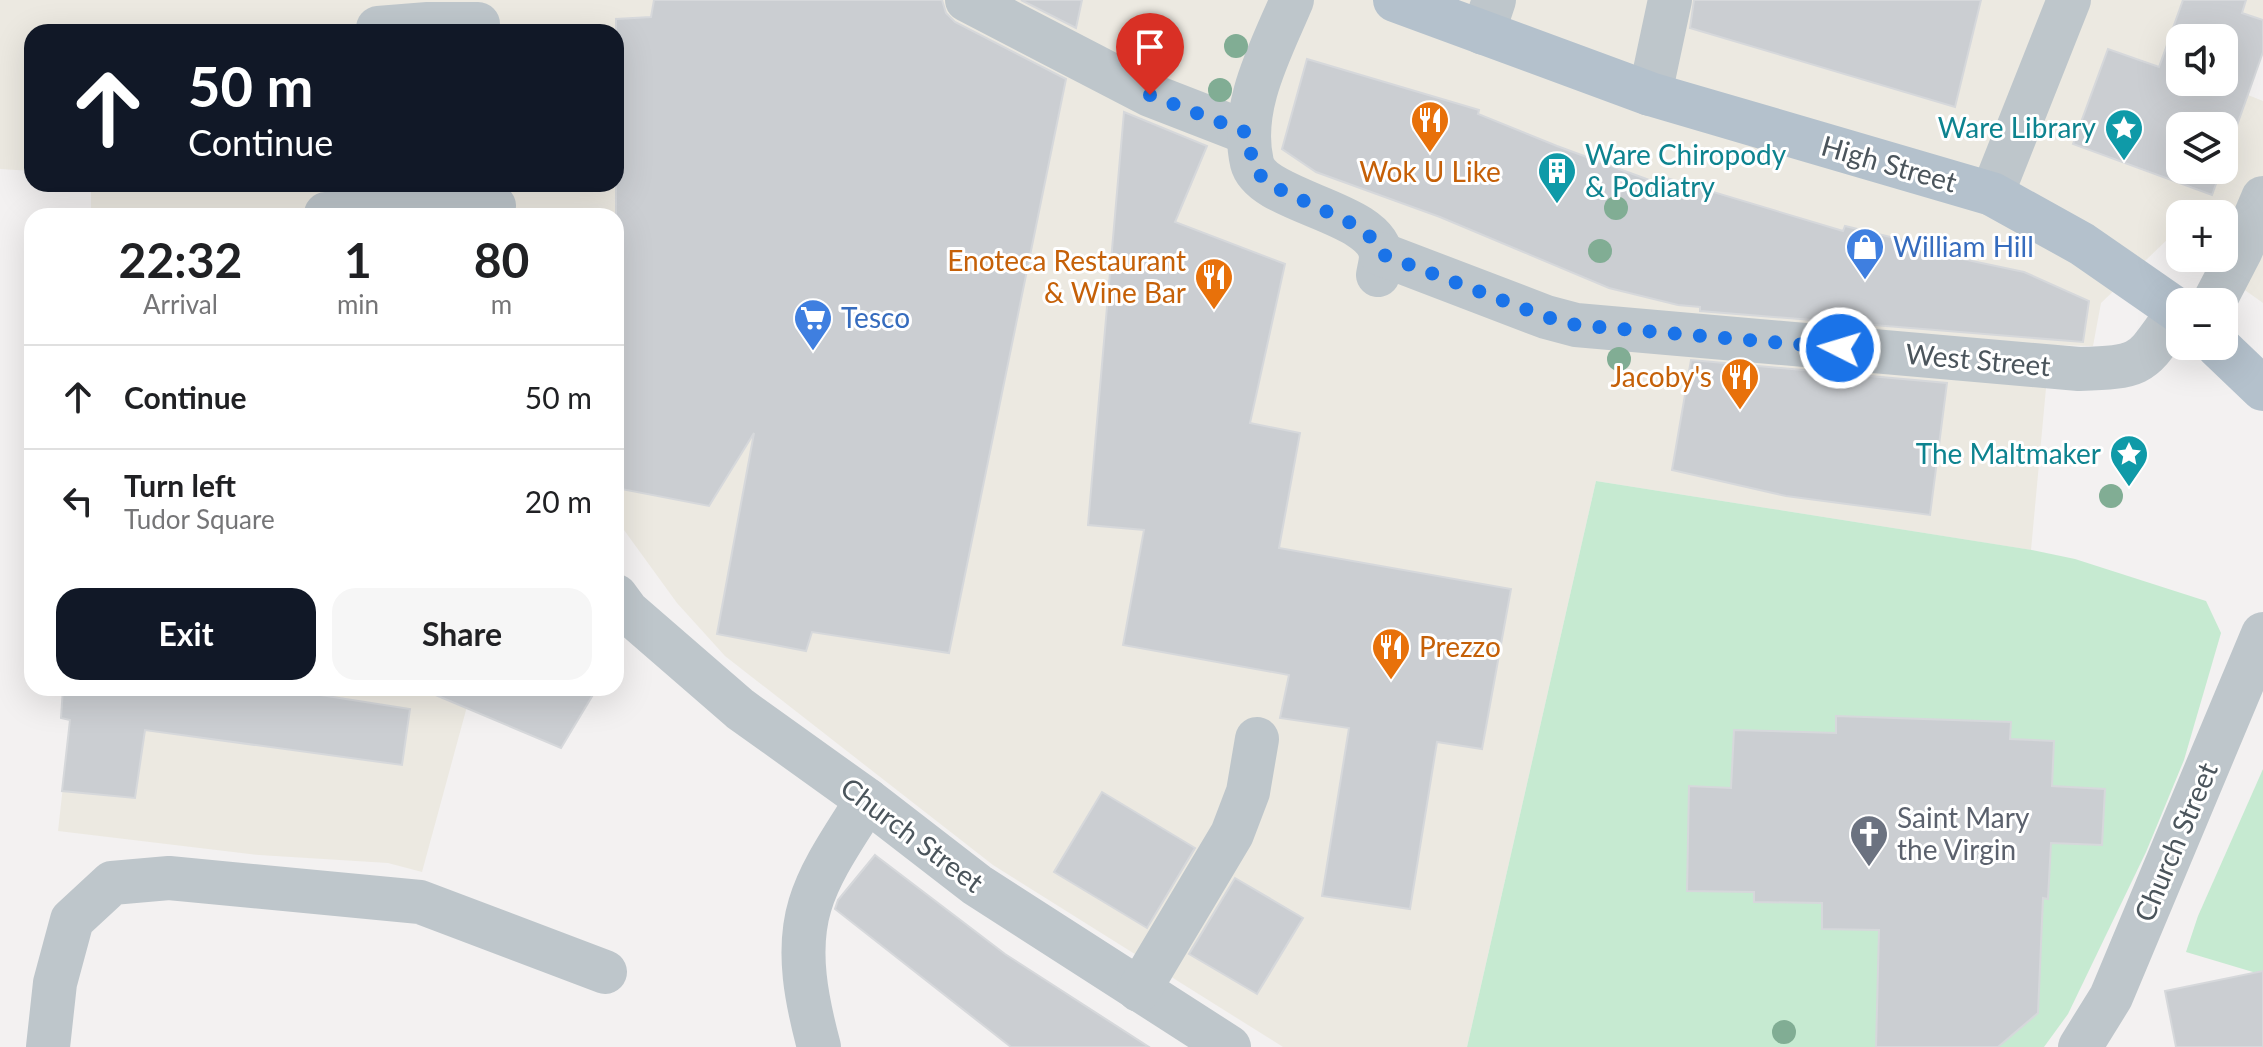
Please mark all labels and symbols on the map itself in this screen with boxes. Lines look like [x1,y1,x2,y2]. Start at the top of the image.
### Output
pin [1116,13,1184,95]
restaurant icon: Wok U Like [1409,99,1451,154]
place icon: Ware Library [2103,107,2145,162]
place label: Ware Library [1938,110,2097,144]
street label: High Street [1818,128,1961,199]
place label: Ware Chiropody & Podiatry [1585,137,1787,203]
building icon: Ware Chiropody & Podiatry [1536,150,1578,205]
place label: Wok U Like [1359,154,1501,188]
shop icon: William Hill [1844,226,1886,281]
place label: William Hill [1893,229,2034,263]
place label: Enoteca Restaurant & Wine Bar [947,243,1186,309]
restaurant icon: Enoteca Restaurant & Wine Bar [1193,256,1235,311]
supermarket icon: Tesco [792,297,834,352]
place label: Tesco [841,300,910,334]
position arrow [1798,306,1882,390]
street label: West Street [1904,336,2052,382]
restaurant icon: Jacoby's [1719,356,1761,411]
place label: Jacoby's [1610,359,1712,393]
place icon: The Maltmaker [2108,433,2150,488]
place label: The Maltmaker [1916,436,2101,470]
restaurant icon: Prezzo [1370,626,1412,681]
place label: Prezzo [1419,629,1501,663]
street label: Church Street [2126,757,2224,926]
street label: Church Street [835,770,990,899]
place label: Saint Mary the Virgin [1897,800,2030,866]
church icon: Saint Mary the Virgin [1848,813,1890,868]

